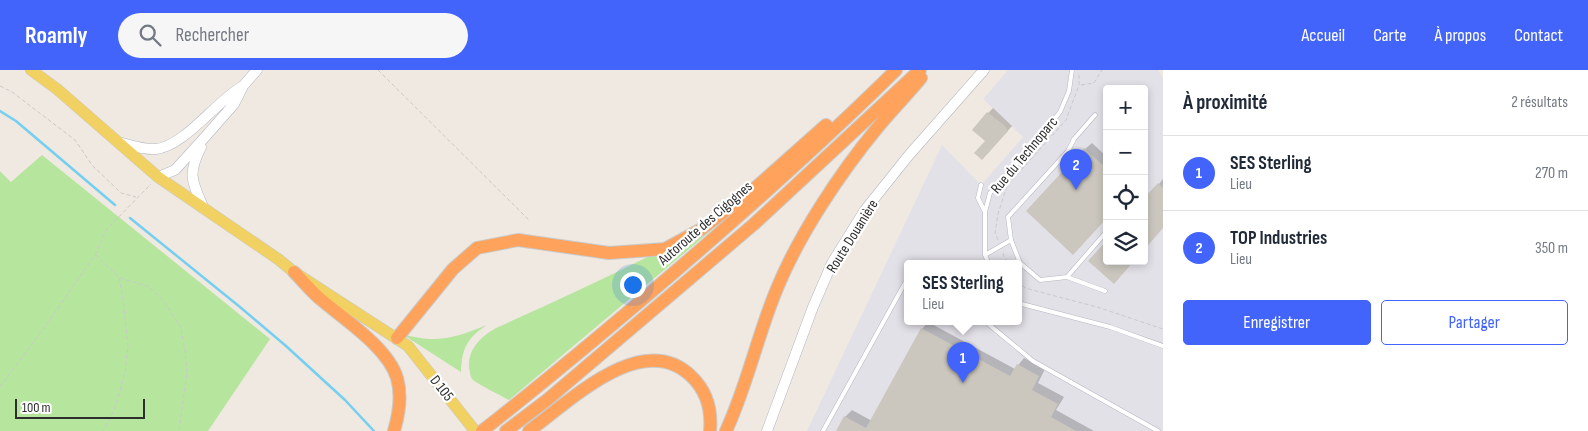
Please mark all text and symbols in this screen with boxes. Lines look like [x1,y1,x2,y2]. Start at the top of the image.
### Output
search box [118,13,468,58]
text: Roamly [25,21,88,50]
icon: search [136,21,164,49]
text: Rechercher [176,24,249,47]
text: Accueil [1301,25,1345,46]
text: Carte [1373,25,1406,46]
text: À propos [1434,25,1486,46]
text: Contact [1514,25,1563,46]
map controls [1103,85,1148,265]
button: + [1103,85,1148,130]
text: À proximité [1183,90,1268,115]
text: 2 résultats [1511,93,1568,112]
street label: Rue du Technoparc [987,113,1062,198]
button: − [1103,130,1148,175]
pin: 2 [1060,149,1092,190]
text: SES Sterling [1230,152,1312,175]
text: 1 [1196,164,1202,183]
text: 270 m [1535,164,1568,183]
button: locate [1103,175,1148,220]
text: Lieu [1230,175,1252,194]
street label: Autoroute des Cigognes [653,177,756,270]
street label: Route Douanière [822,196,883,277]
button: layers [1103,220,1148,265]
text: TOP Industries [1230,227,1327,250]
text: 2 [1195,239,1203,258]
text: 350 m [1535,239,1568,258]
text: Lieu [1230,250,1252,269]
popup [904,260,1022,325]
your location [620,272,646,298]
text: SES Sterling [922,272,1004,295]
text: Lieu [922,295,944,314]
button: Enregistrer [1183,300,1371,345]
button: Partager [1381,300,1568,345]
pin: 1 [947,342,979,383]
street label: D 105 [426,372,458,405]
scale bar [15,396,145,419]
text: 100 m [22,399,51,416]

